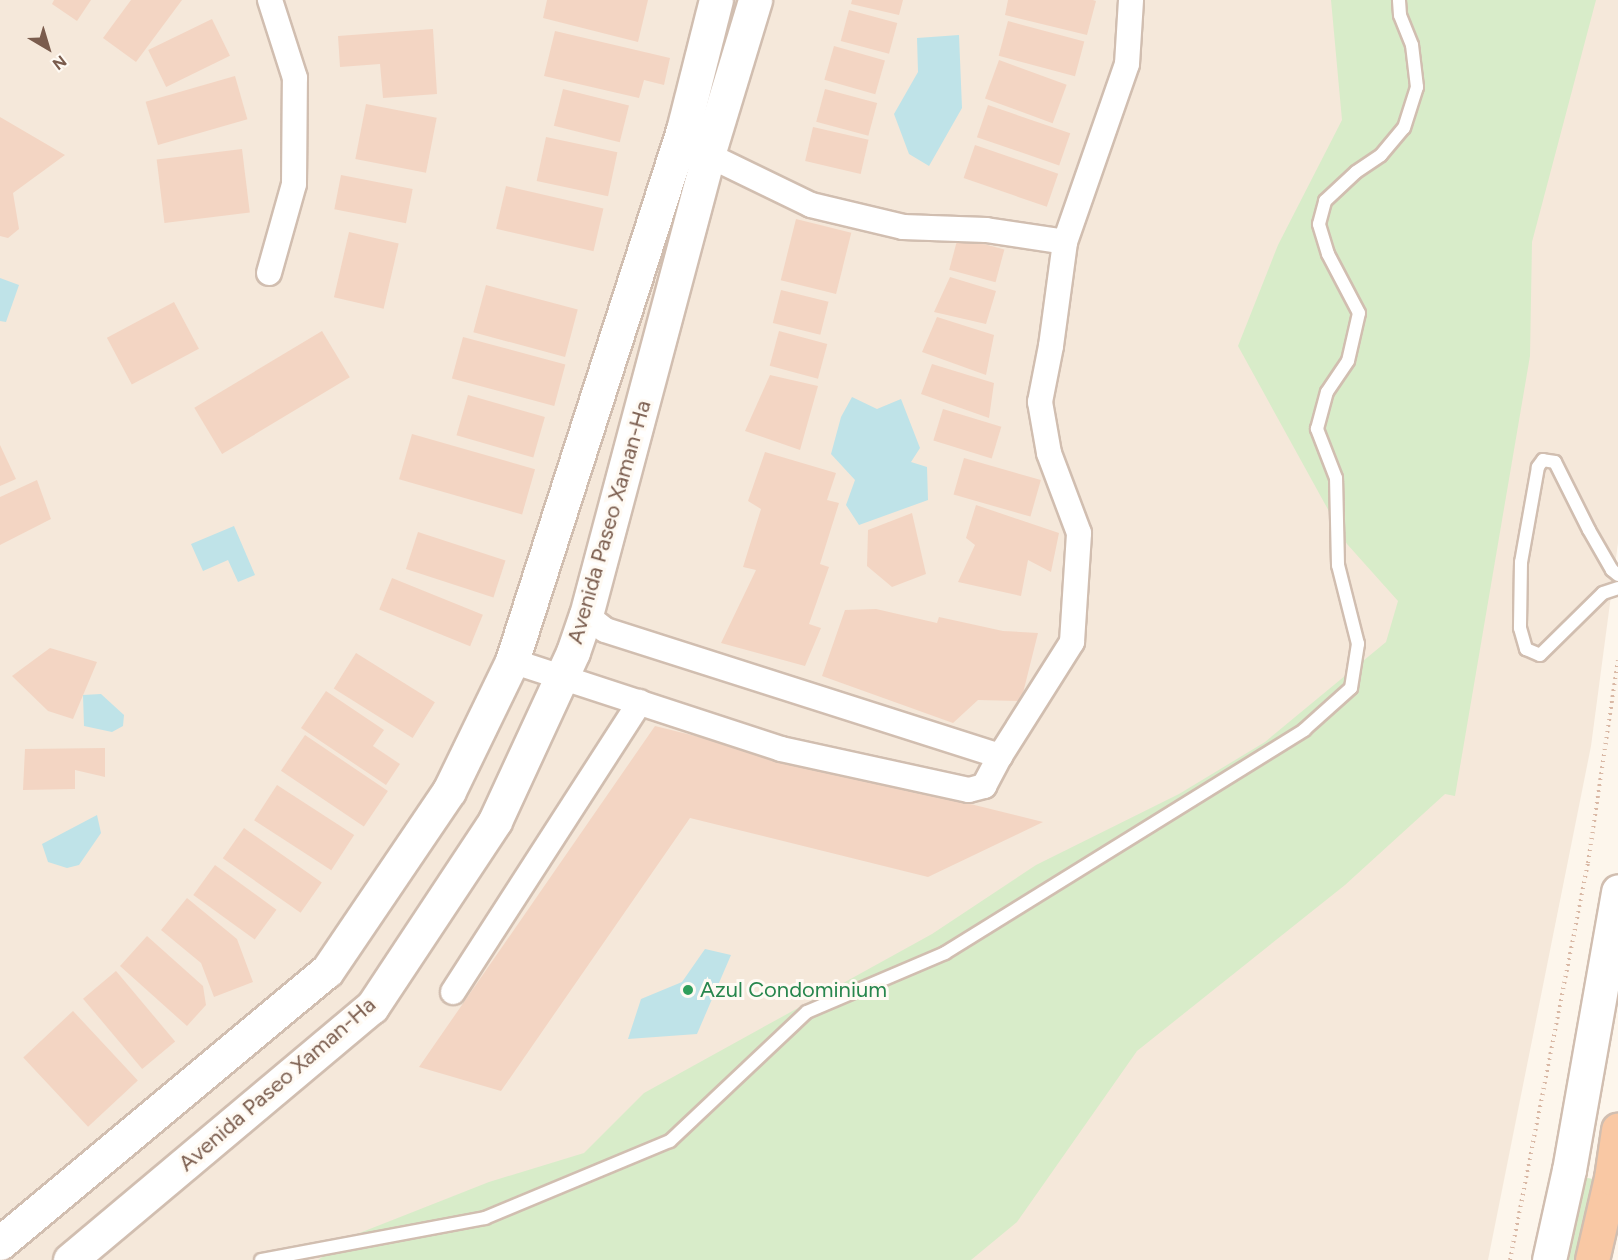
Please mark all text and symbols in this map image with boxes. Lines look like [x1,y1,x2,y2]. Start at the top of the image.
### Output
north arrow [18,18,78,78]
text: N [49,51,70,74]
street label: Avenida Paseo Xaman-Ha [562,397,656,647]
place label: Azul Condominium [700,977,887,1003]
marker: Azul Condominium [681,983,695,997]
street label: Avenida Paseo Xaman-Ha [173,991,381,1177]

